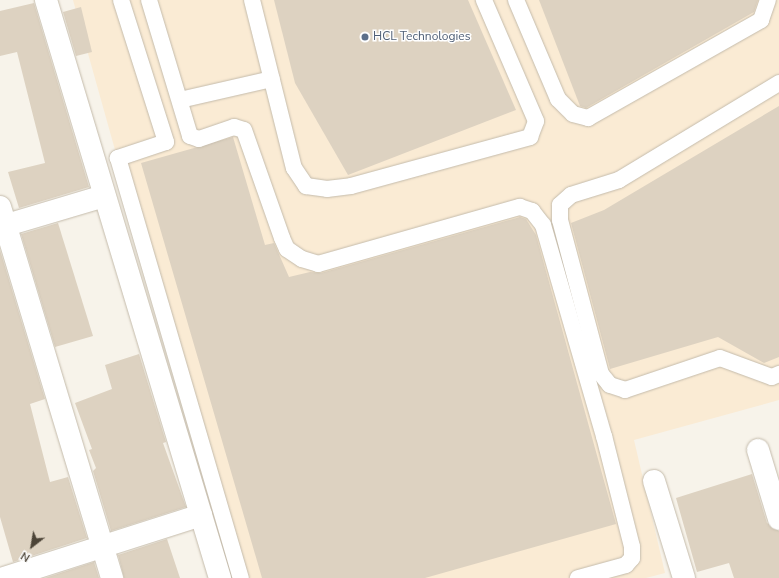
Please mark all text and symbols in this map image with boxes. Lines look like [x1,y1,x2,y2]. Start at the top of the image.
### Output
place label: HCL Technologies [373,30,470,44]
marker: HCL Technologies [360,32,370,42]
north arrow [12,526,52,566]
text: N [18,548,33,565]

